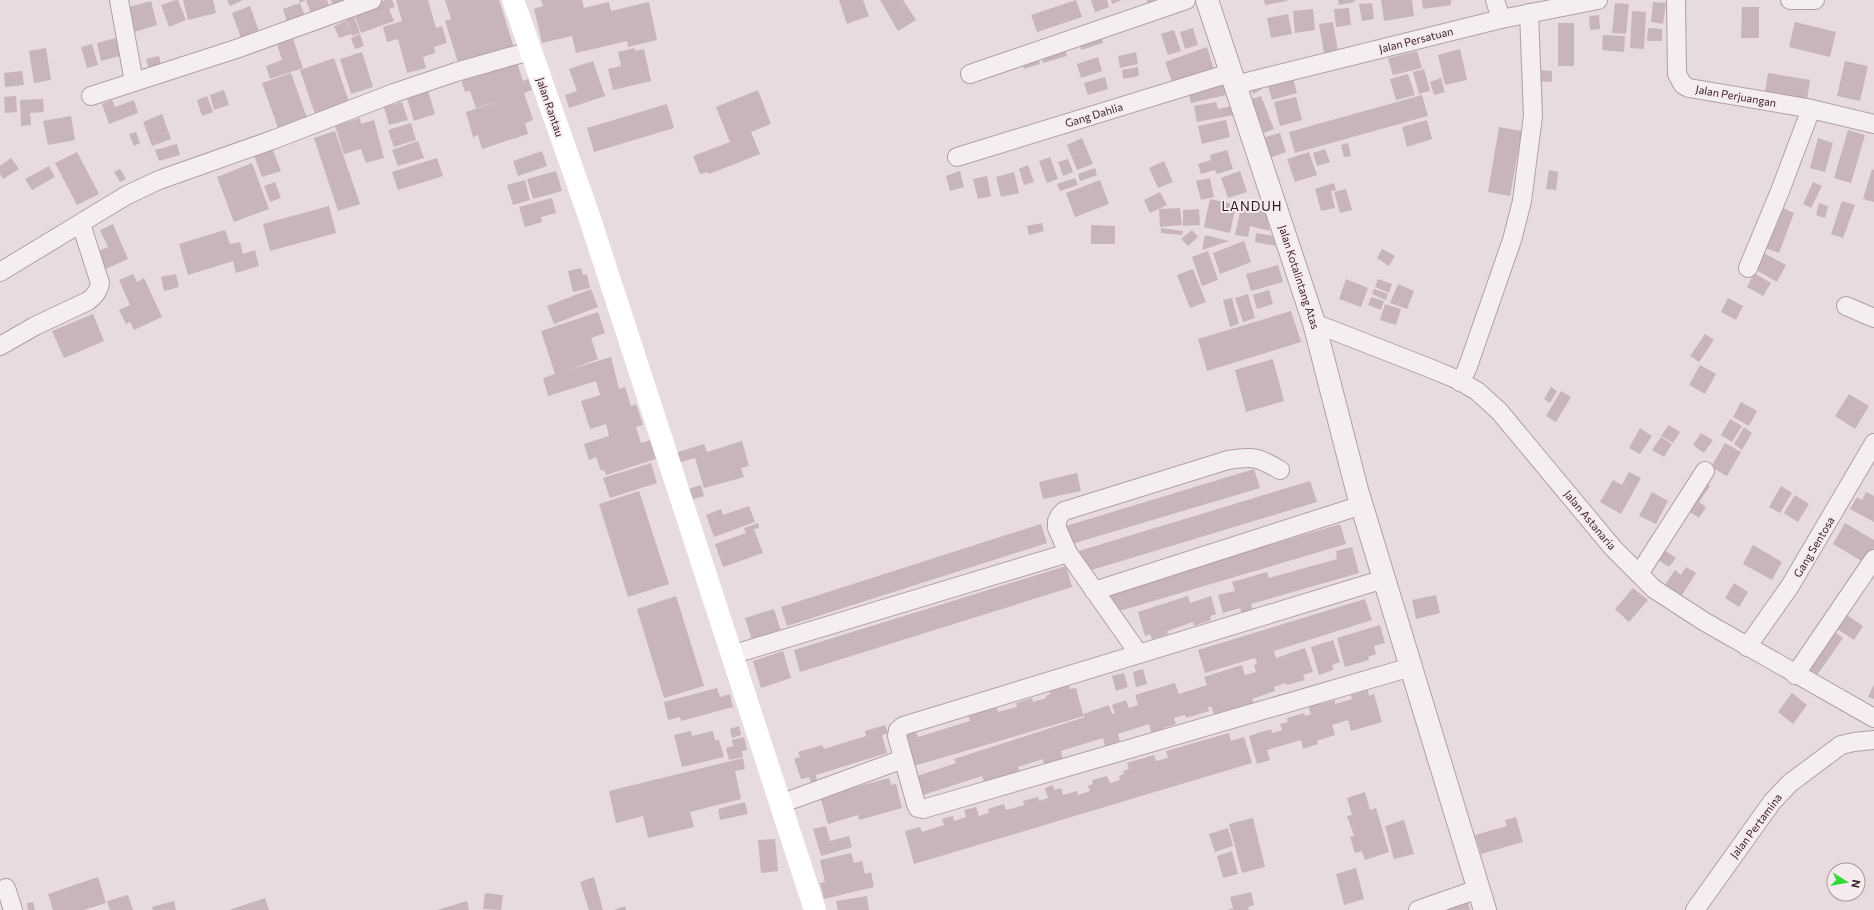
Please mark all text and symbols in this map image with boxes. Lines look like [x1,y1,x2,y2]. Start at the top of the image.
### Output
street label: Jalan Persatuan [1377,24,1455,56]
street label: Jalan Rantau [533,76,567,138]
street label: Jalan Perjuangan [1695,82,1777,110]
street label: Gang Dahlia [1063,100,1124,129]
district label: LANDUH [1221,198,1283,214]
street label: Jalan Kotalintang Atas [1276,223,1322,331]
street label: Jalan Astanaria [1561,487,1619,553]
street label: Gang Sentosa [1790,514,1837,579]
street label: Jalan Pertamina [1727,791,1785,861]
north arrow [1826,862,1866,902]
text: N [1849,879,1863,889]

